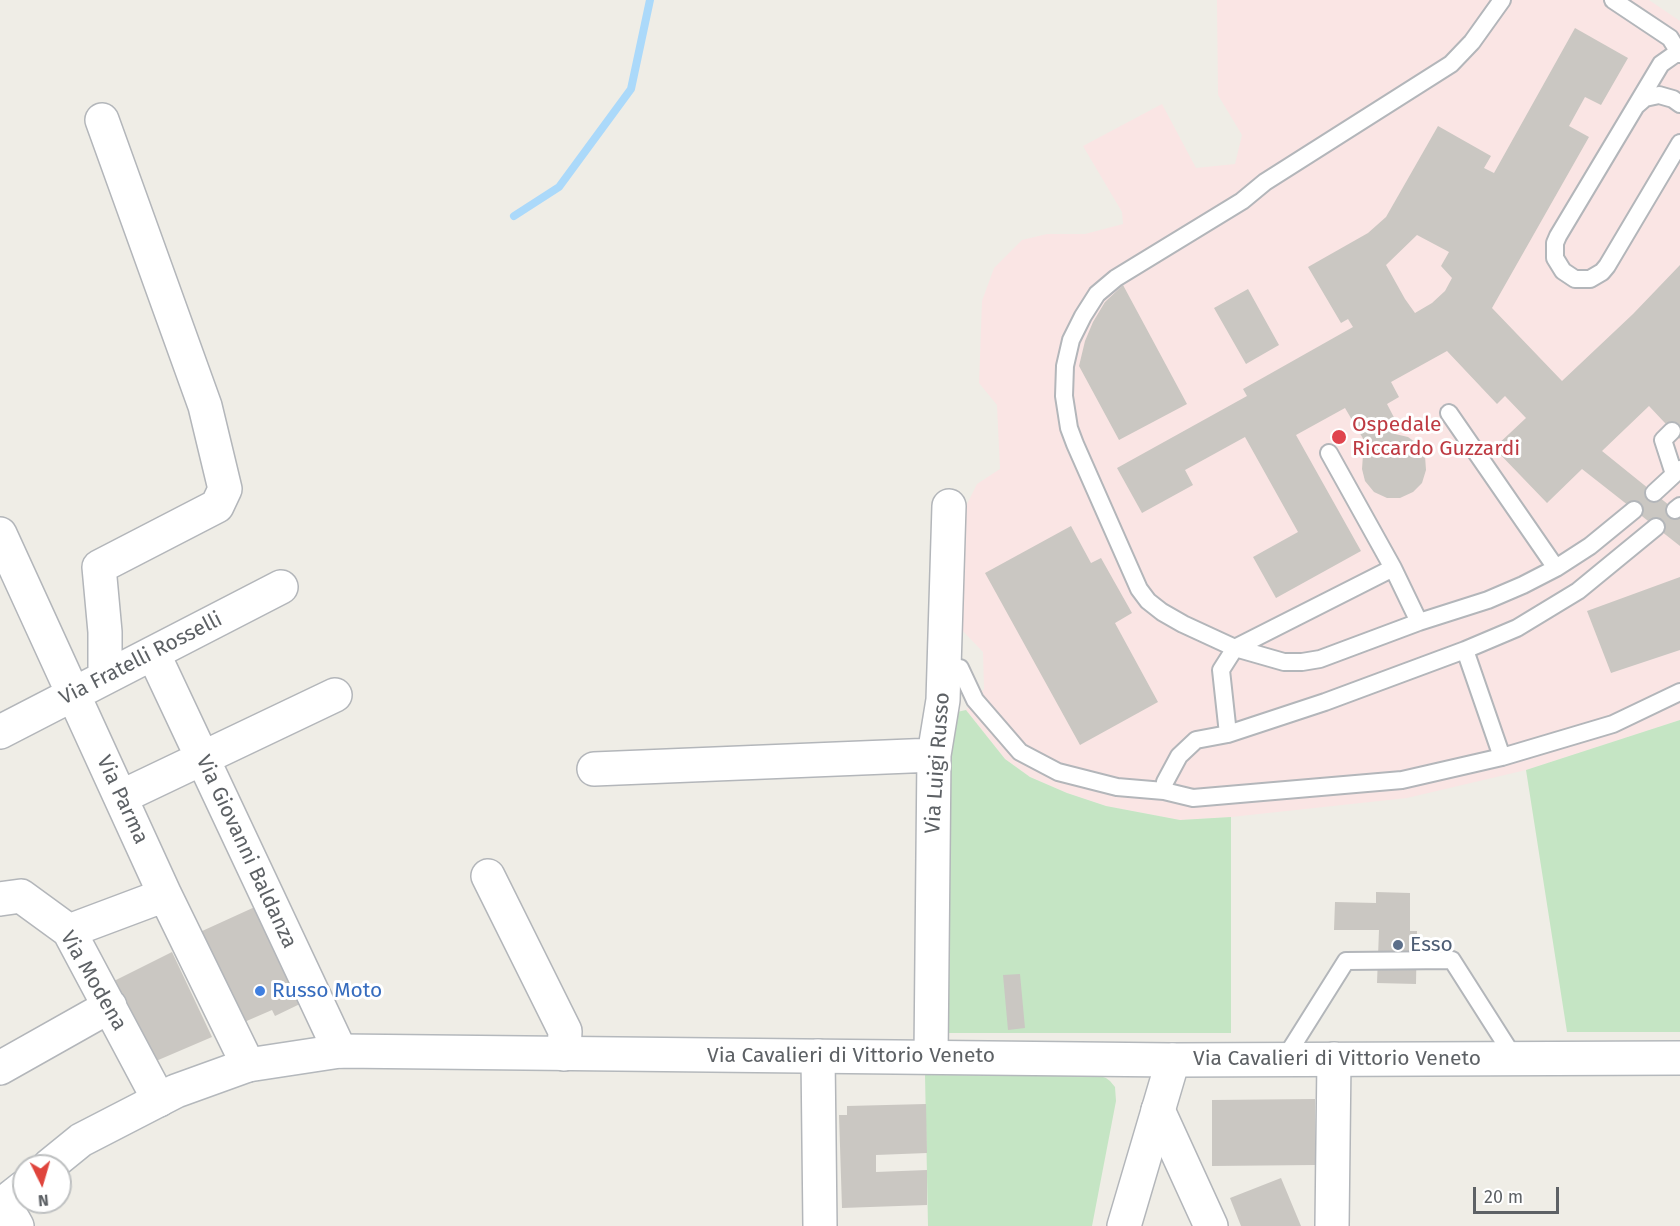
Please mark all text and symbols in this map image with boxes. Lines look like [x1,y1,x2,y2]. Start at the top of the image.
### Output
place label: Ospedale Riccardo Guzzardi [1352,412,1520,462]
marker: Ospedale Riccardo Guzzardi [1330,428,1348,446]
street label: Via Fratelli Rosselli [55,607,227,711]
street label: Via Luigi Russo [920,691,956,835]
street label: Via Giovanni Baldanza [190,751,302,953]
street label: Via Parma [91,752,153,848]
street label: Via Modena [54,927,132,1035]
place label: Esso [1410,932,1453,958]
marker: Esso [1391,938,1405,952]
place label: Russo Moto [272,978,382,1004]
marker: Russo Moto [253,984,267,998]
street label: Via Cavalieri di Vittorio Veneto [707,1043,995,1069]
street label: Via Cavalieri di Vittorio Veneto [1193,1046,1481,1072]
north arrow [12,1154,72,1214]
scale bar [1476,1175,1562,1213]
text: 20 m [1484,1186,1523,1208]
text: N [37,1191,50,1210]

